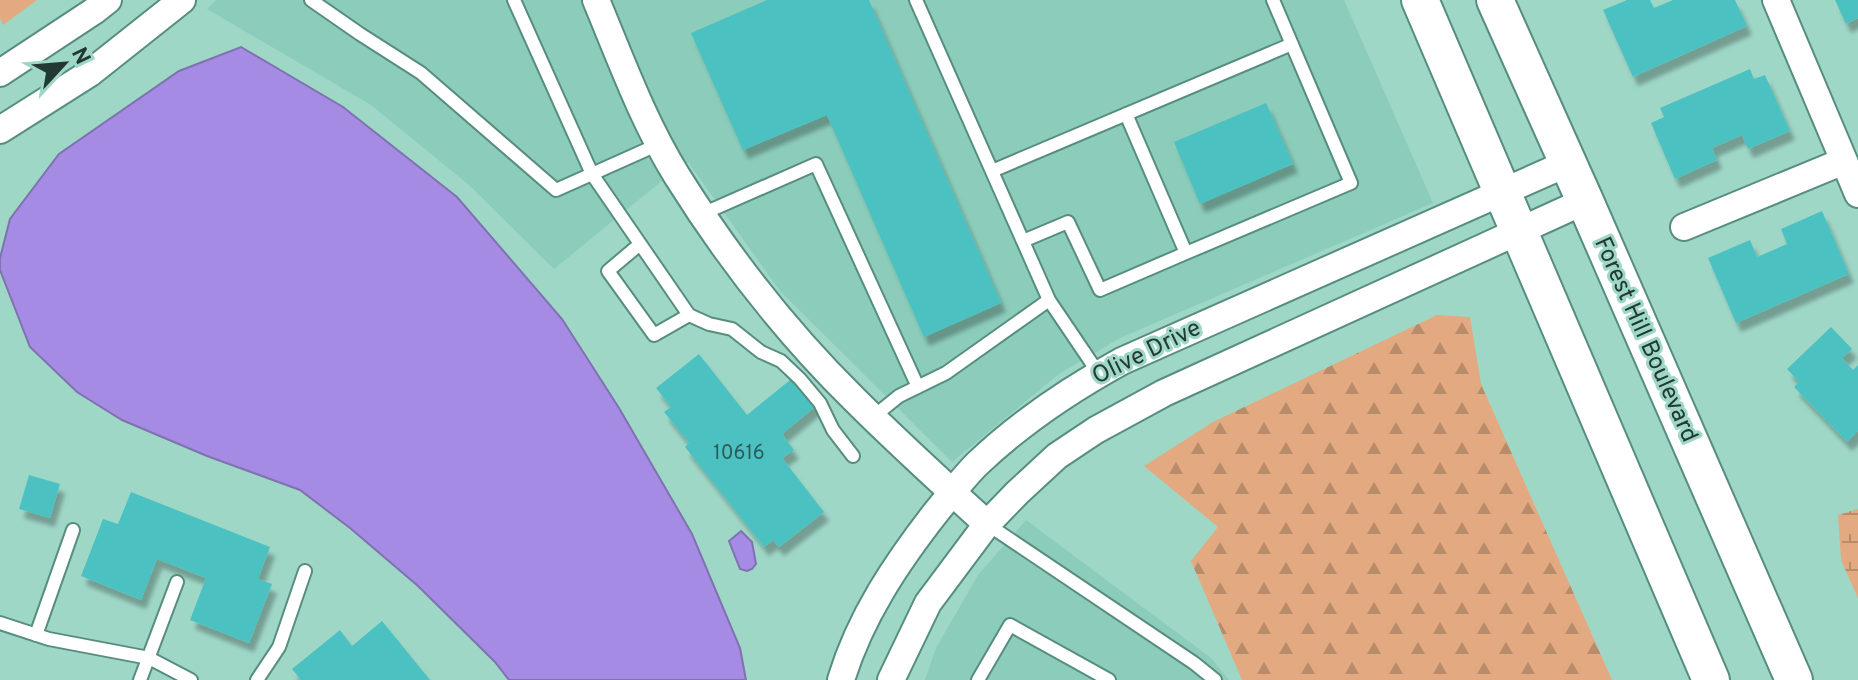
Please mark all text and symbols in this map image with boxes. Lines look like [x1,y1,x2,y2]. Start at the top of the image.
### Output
north arrow [24,24,104,104]
text: N [64,43,95,69]
street label: Forest Hill Boulevard [1586,233,1704,447]
street label: Olive Drive [1088,314,1206,392]
house number: 10616 [713,441,765,467]

